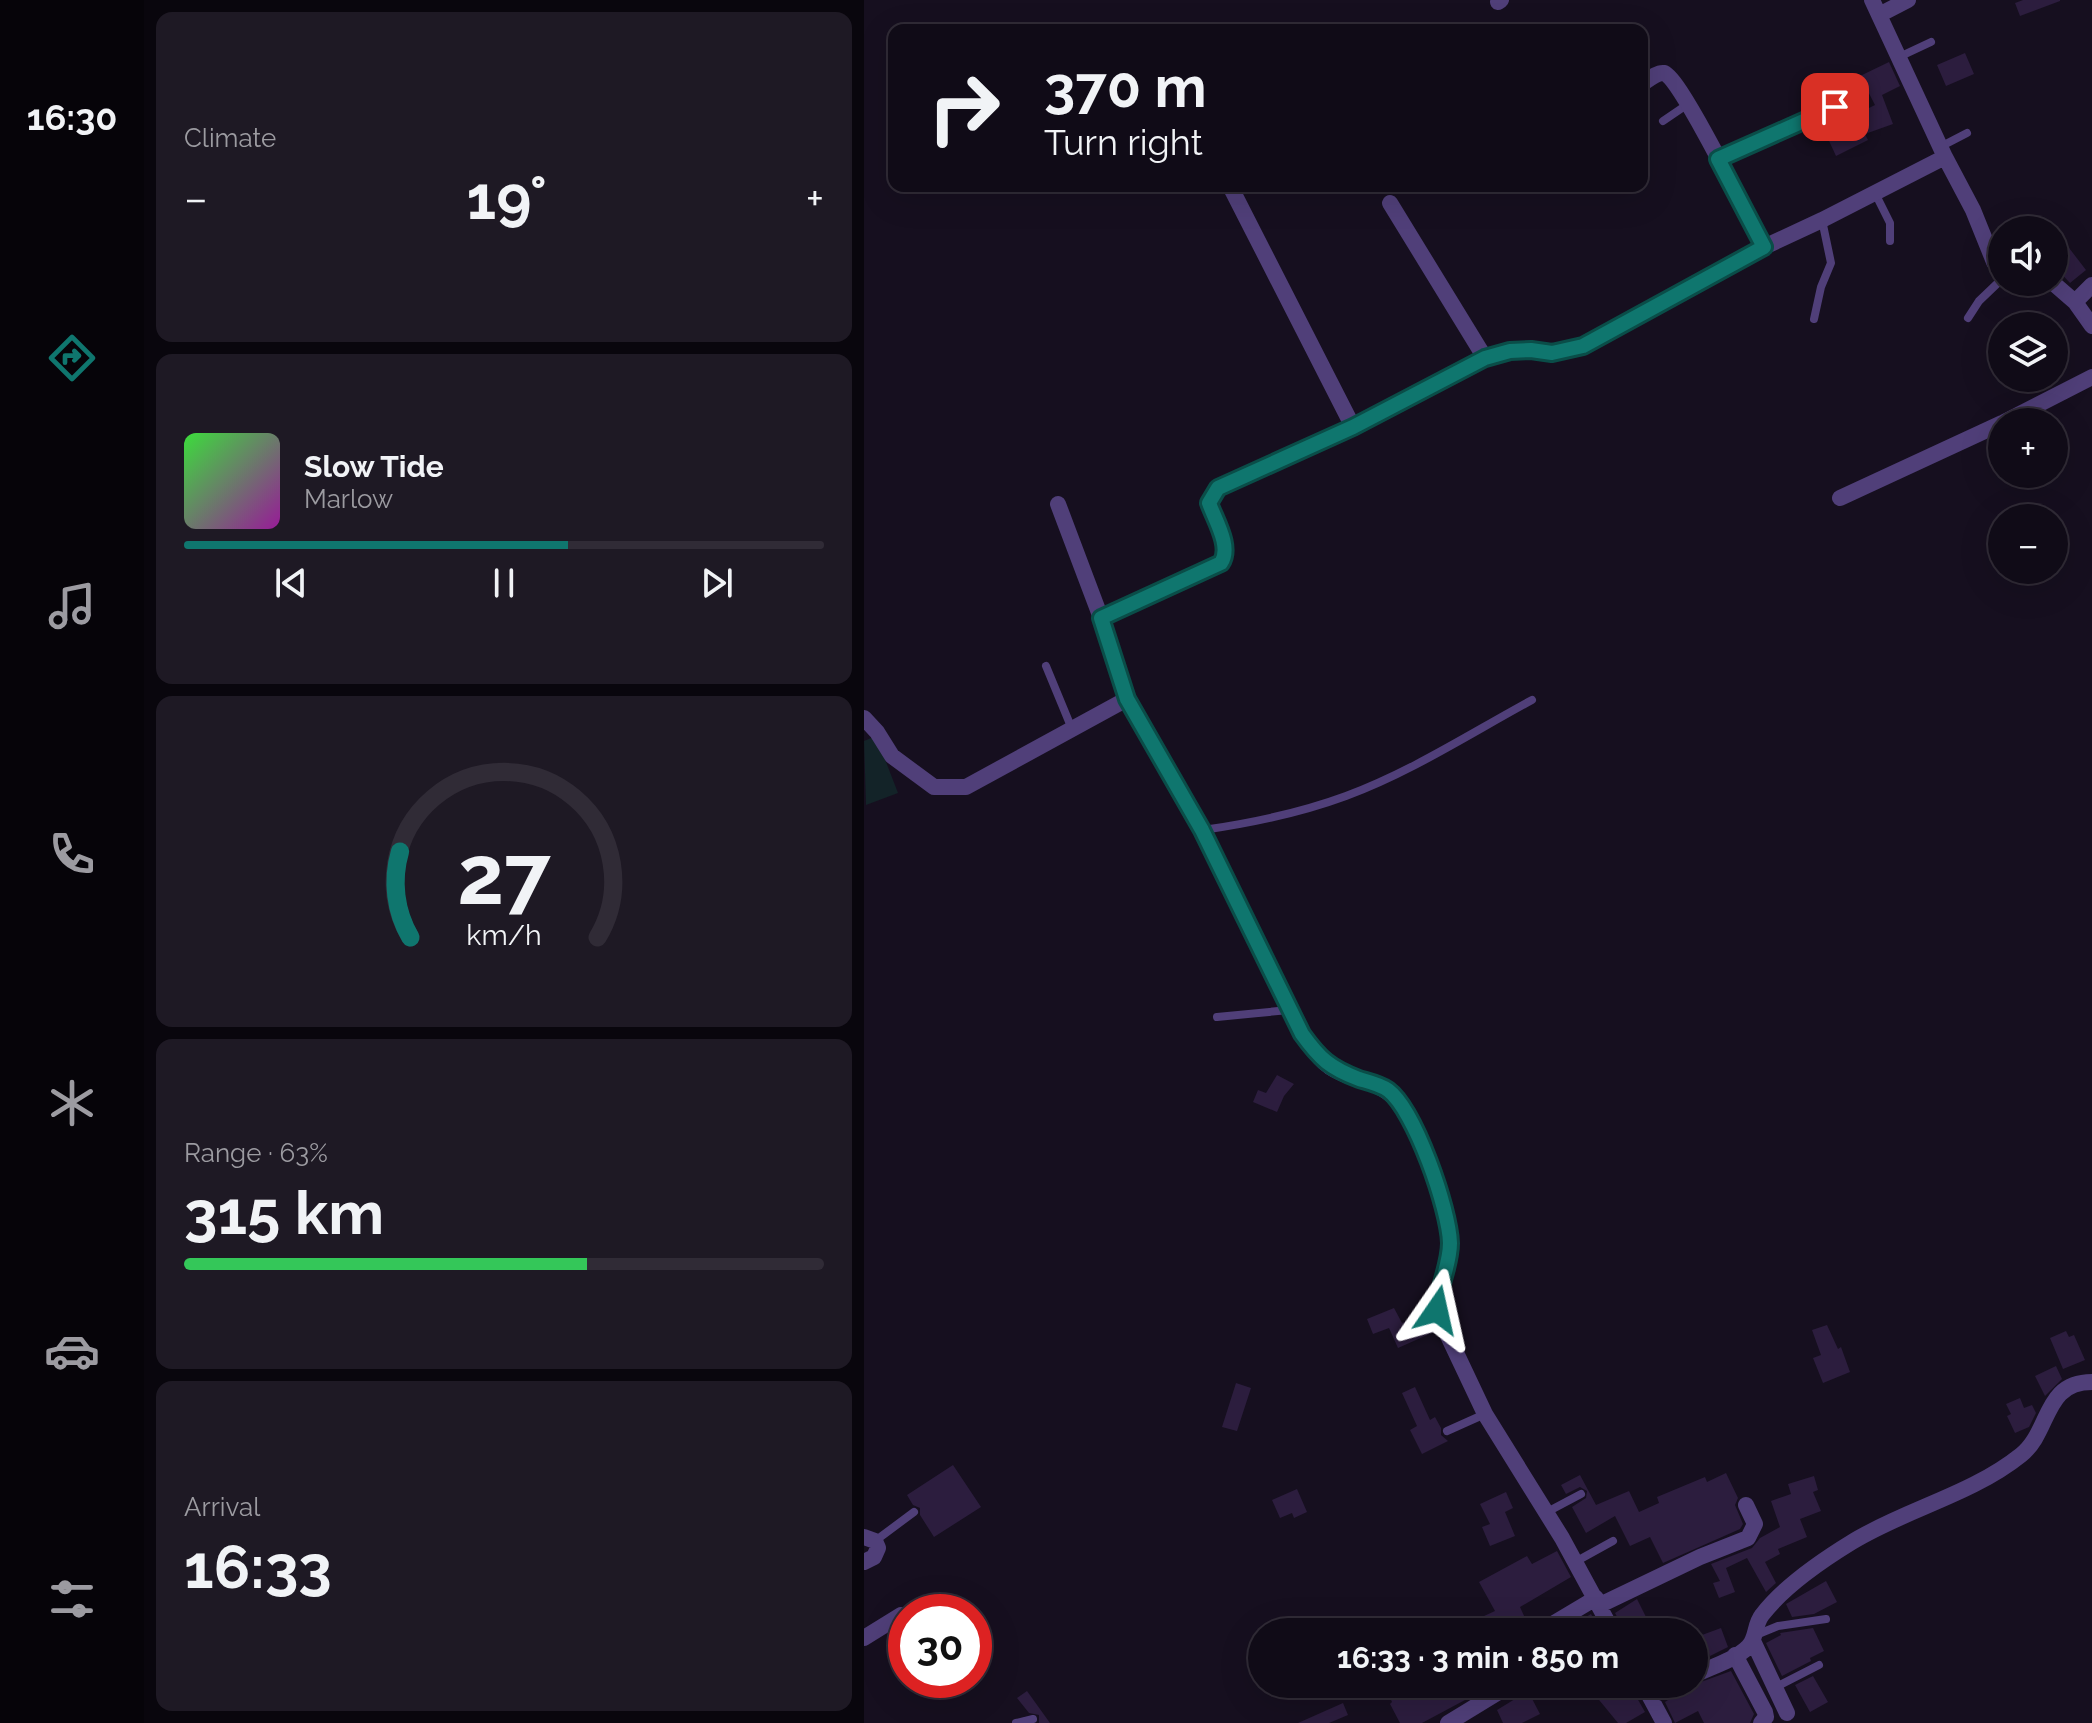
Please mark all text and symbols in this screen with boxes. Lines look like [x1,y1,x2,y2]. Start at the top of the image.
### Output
text: 370 m [1044,54,1207,120]
icon: right [912,56,1016,160]
pin [1801,73,1869,141]
icon: arrive [1813,85,1857,129]
text: 16:30 [27,96,117,138]
text: Turn right [1044,121,1203,163]
text: Climate [184,123,276,153]
text: 19° [467,163,547,233]
text: − [184,173,208,224]
text: + [806,173,824,224]
map controls [1988,216,2068,584]
button: sound [1988,216,2068,296]
button: layers [1988,312,2068,392]
icon: directions [44,330,100,386]
button: + [1988,408,2068,488]
text: Slow Tide [304,449,444,484]
text: Marlow [304,484,393,514]
button: − [1988,504,2068,584]
icon: previous [269,561,313,605]
icon: pause [482,561,526,605]
icon: next [695,561,739,605]
icon: music [44,578,100,634]
text: 27 [457,825,551,922]
icon: phone [44,826,100,882]
text: km/h [466,918,542,952]
icon: climate [44,1075,100,1131]
text: Range · 63% [184,1138,328,1168]
text: 315 km [184,1178,384,1248]
position arrow [1395,1268,1479,1352]
icon: car [44,1323,100,1379]
text: Arrival [184,1492,260,1522]
text: 16:33 [184,1532,332,1602]
icon: filters [44,1571,100,1627]
speed limit sign: 30 [888,1594,992,1698]
text: 16:33 · 3 min · 850 m [1337,1640,1619,1675]

